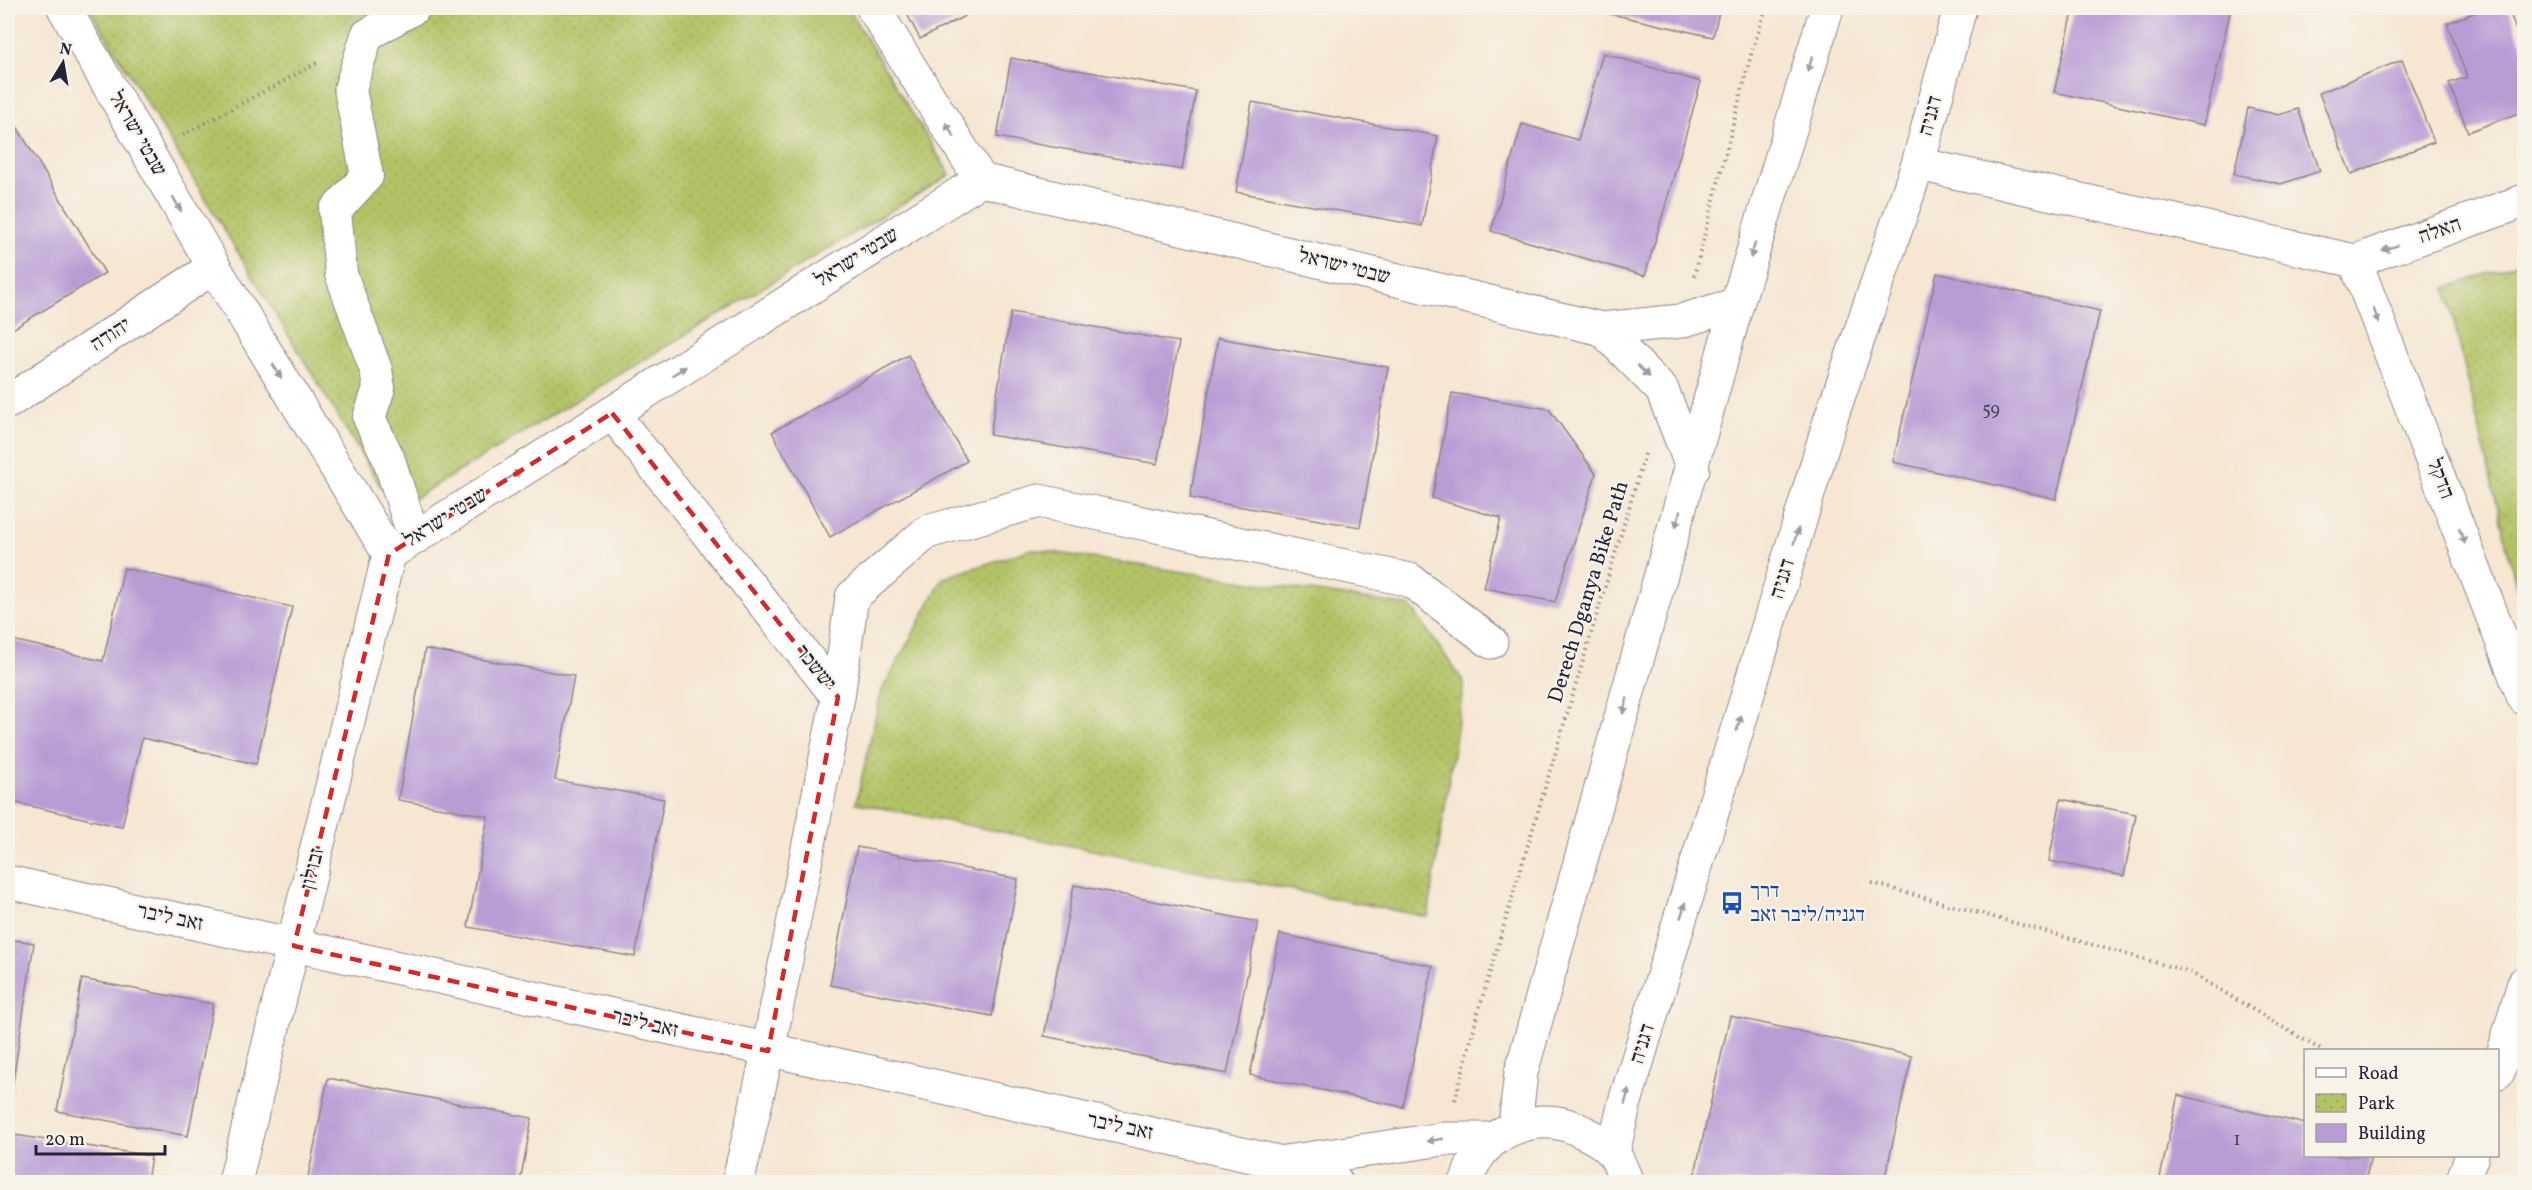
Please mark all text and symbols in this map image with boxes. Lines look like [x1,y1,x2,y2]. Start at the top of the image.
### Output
north arrow [33,33,93,93]
text: N [58,38,74,62]
one-way arrow [1805,55,1814,73]
street label: שבטי ישראל [101,86,173,182]
street label: דגניה [1912,93,1950,139]
one-way arrow [944,122,955,139]
one-way arrow [172,195,182,212]
street label: האלה [2415,210,2465,252]
street label: שבטי ישראל [809,221,905,295]
one-way arrow [1748,241,1757,259]
street label: שבטי ישראל [1295,242,1393,292]
one-way arrow [2381,244,2399,254]
one-way arrow [2372,306,2381,324]
street label: יהודה [85,311,137,359]
one-way arrow [272,363,283,379]
one-way arrow [1635,363,1649,377]
one-way arrow [671,365,687,376]
house number: 59 [1982,398,2000,423]
street label: הדקל [2419,455,2461,503]
one-way arrow [506,469,522,480]
street label: Derech Dganya Bike Path [1541,477,1637,707]
street label: שבטי ישראל [398,481,494,555]
one-way arrow [1673,510,1683,528]
one-way arrow [1791,527,1801,545]
one-way arrow [2457,527,2467,545]
street label: דגניה [1763,555,1803,603]
street label: יששכר [788,639,843,697]
one-way arrow [1620,698,1629,716]
one-way arrow [1735,714,1744,732]
street label: זבולון [294,845,332,893]
place label: דרך דגניה/ליבר זאב [1750,877,1865,930]
bus stop icon: דרך דגניה/ליבר זאב [1719,890,1745,916]
street label: זאב ליבר [134,897,206,939]
one-way arrow [1679,901,1688,919]
street label: זאב ליבר [609,1002,681,1046]
street label: דגניה [1623,1020,1663,1068]
legend [2304,1049,2499,1157]
text: Road [2358,1062,2399,1087]
one-way arrow [1623,1087,1632,1105]
text: Park [2358,1092,2395,1117]
street label: זאב ליבר [1084,1106,1156,1148]
scale bar [36,1118,165,1156]
text: Building [2358,1122,2426,1147]
text: 20 m [45,1128,85,1153]
house number: 1 [2234,1128,2240,1153]
one-way arrow [1426,1135,1445,1145]

